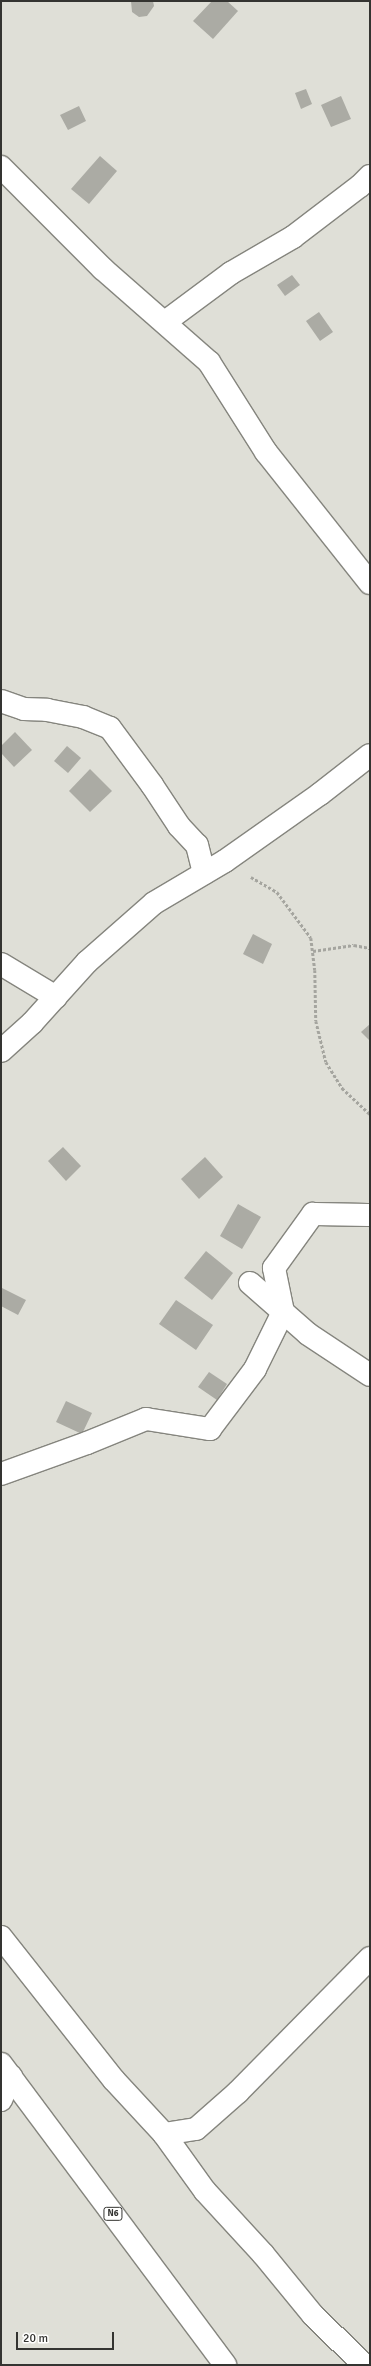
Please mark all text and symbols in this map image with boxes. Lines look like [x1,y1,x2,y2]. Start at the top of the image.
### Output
road number: N6 [103,2207,123,2221]
scale bar [18,2324,116,2350]
text: 20 m [23,2331,48,2346]

